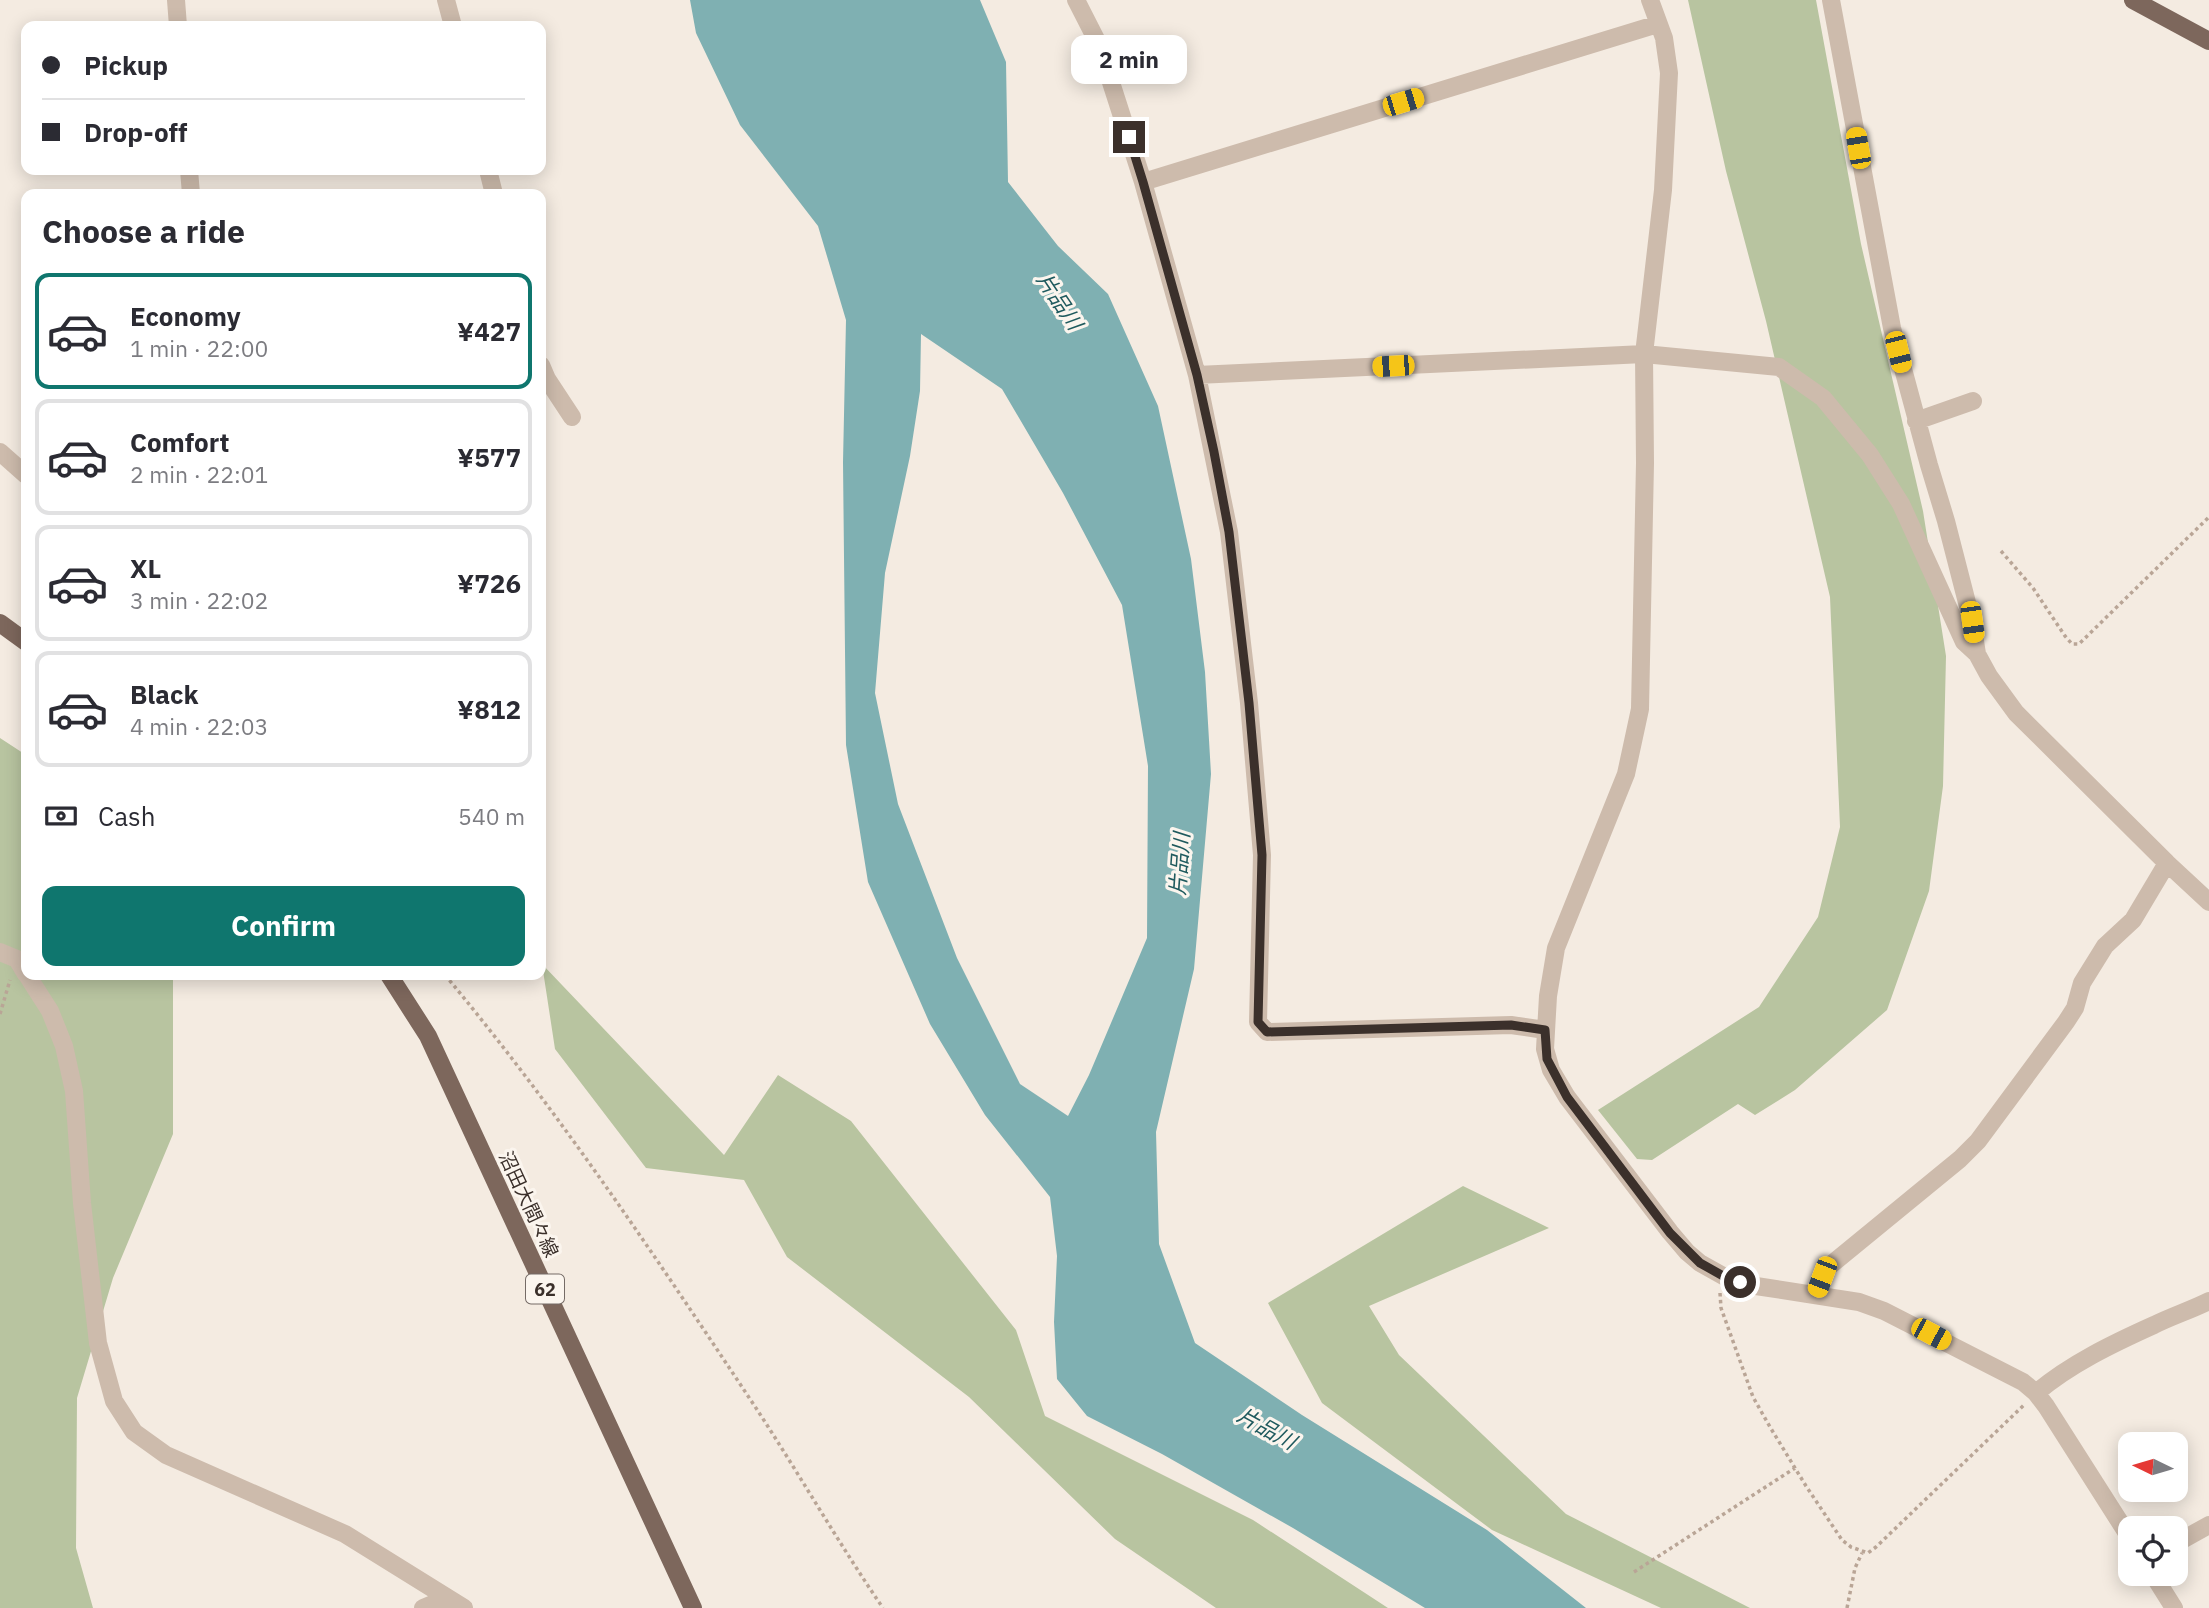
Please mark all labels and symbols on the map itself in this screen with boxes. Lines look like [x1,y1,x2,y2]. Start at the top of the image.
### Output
callout: 2 min [1071,36,1187,85]
car [1380,86,1427,118]
route end [1113,121,1145,153]
car [1845,125,1872,171]
water label: 片品川 [1031,267,1090,337]
car [1883,329,1914,375]
car [1372,354,1415,378]
car [1959,600,1986,644]
water label: 片品川 [1163,830,1195,896]
street label: 沼田大間々線 [494,1147,564,1261]
car [1805,1254,1840,1300]
route start [1724,1266,1756,1298]
road number: 62 [526,1274,564,1304]
car [1908,1315,1955,1353]
water label: 片品川 [1233,1400,1303,1456]
north arrow [2118,1432,2188,1502]

